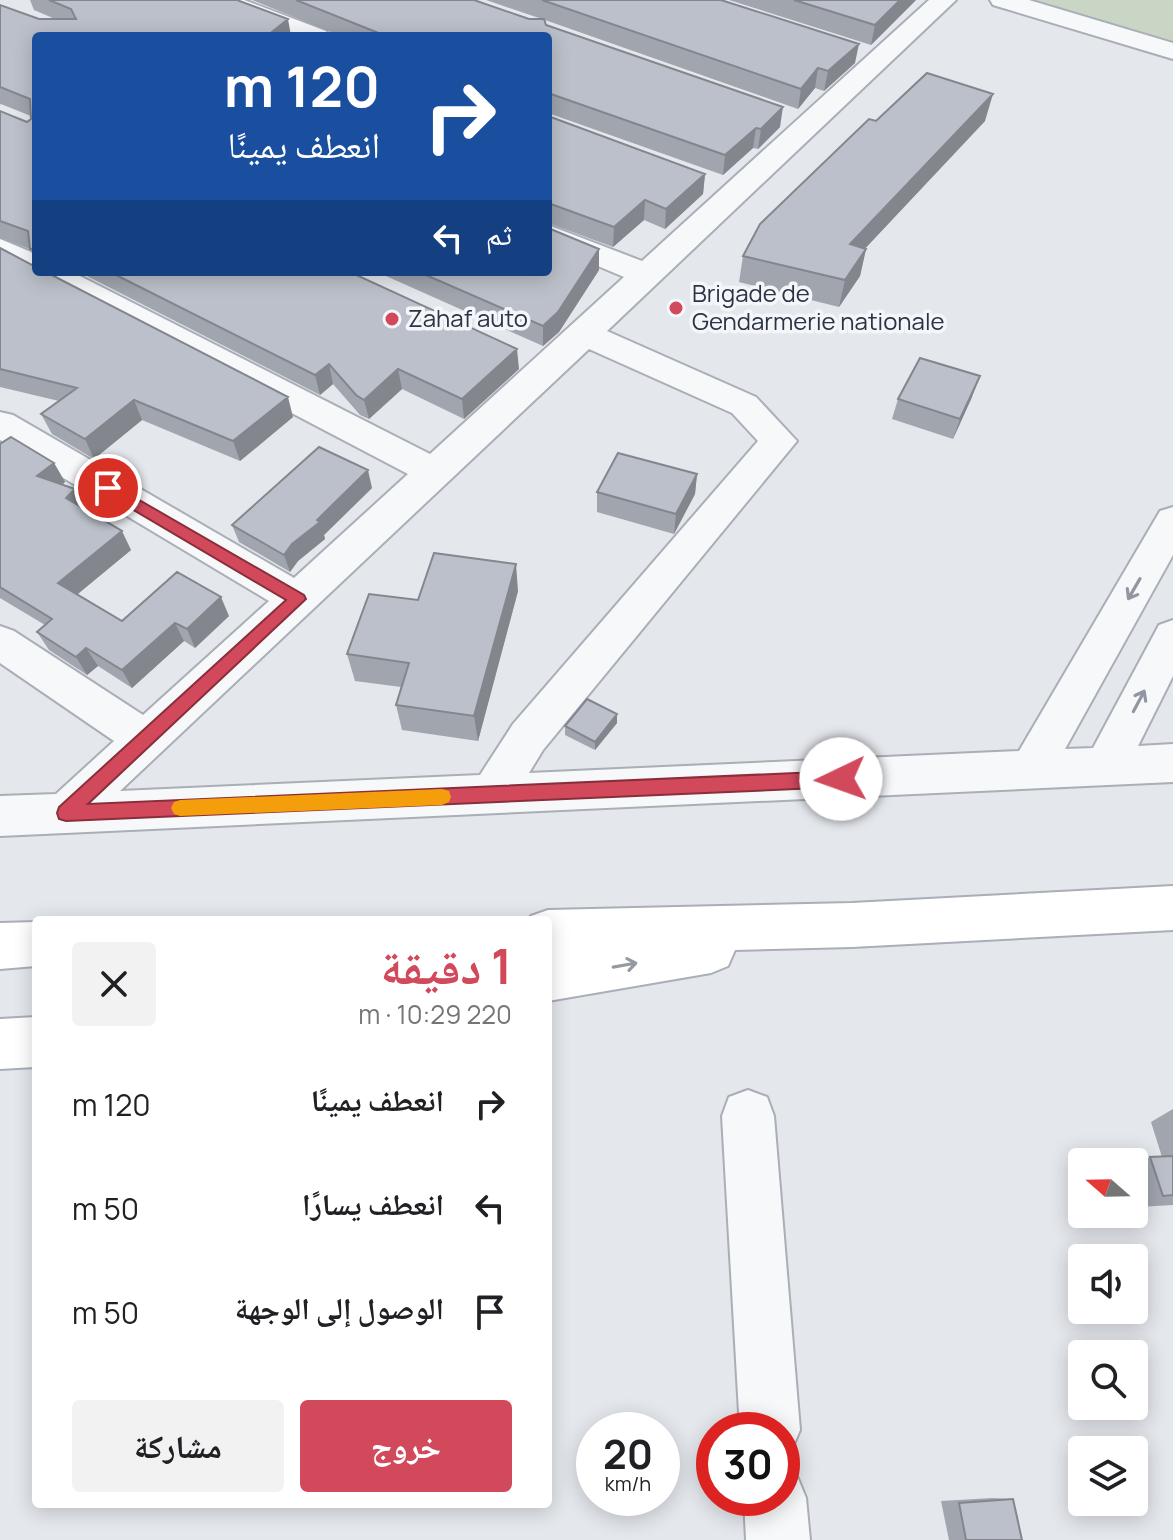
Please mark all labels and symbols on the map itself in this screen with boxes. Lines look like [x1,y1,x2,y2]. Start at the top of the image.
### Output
place label: Brigade de Gendarmerie nationale [692,276,945,337]
marker: Brigade de Gendarmerie nationale [667,299,685,317]
place label: Zahaf auto [408,301,528,334]
marker: Zahaf auto [383,310,401,328]
pin [74,454,142,522]
one-way arrow [1126,577,1142,600]
one-way arrow [1132,689,1148,713]
position arrow [799,737,883,821]
one-way arrow [612,956,637,971]
north arrow [1068,1148,1148,1228]
speed limit sign: 30 [696,1412,800,1516]

